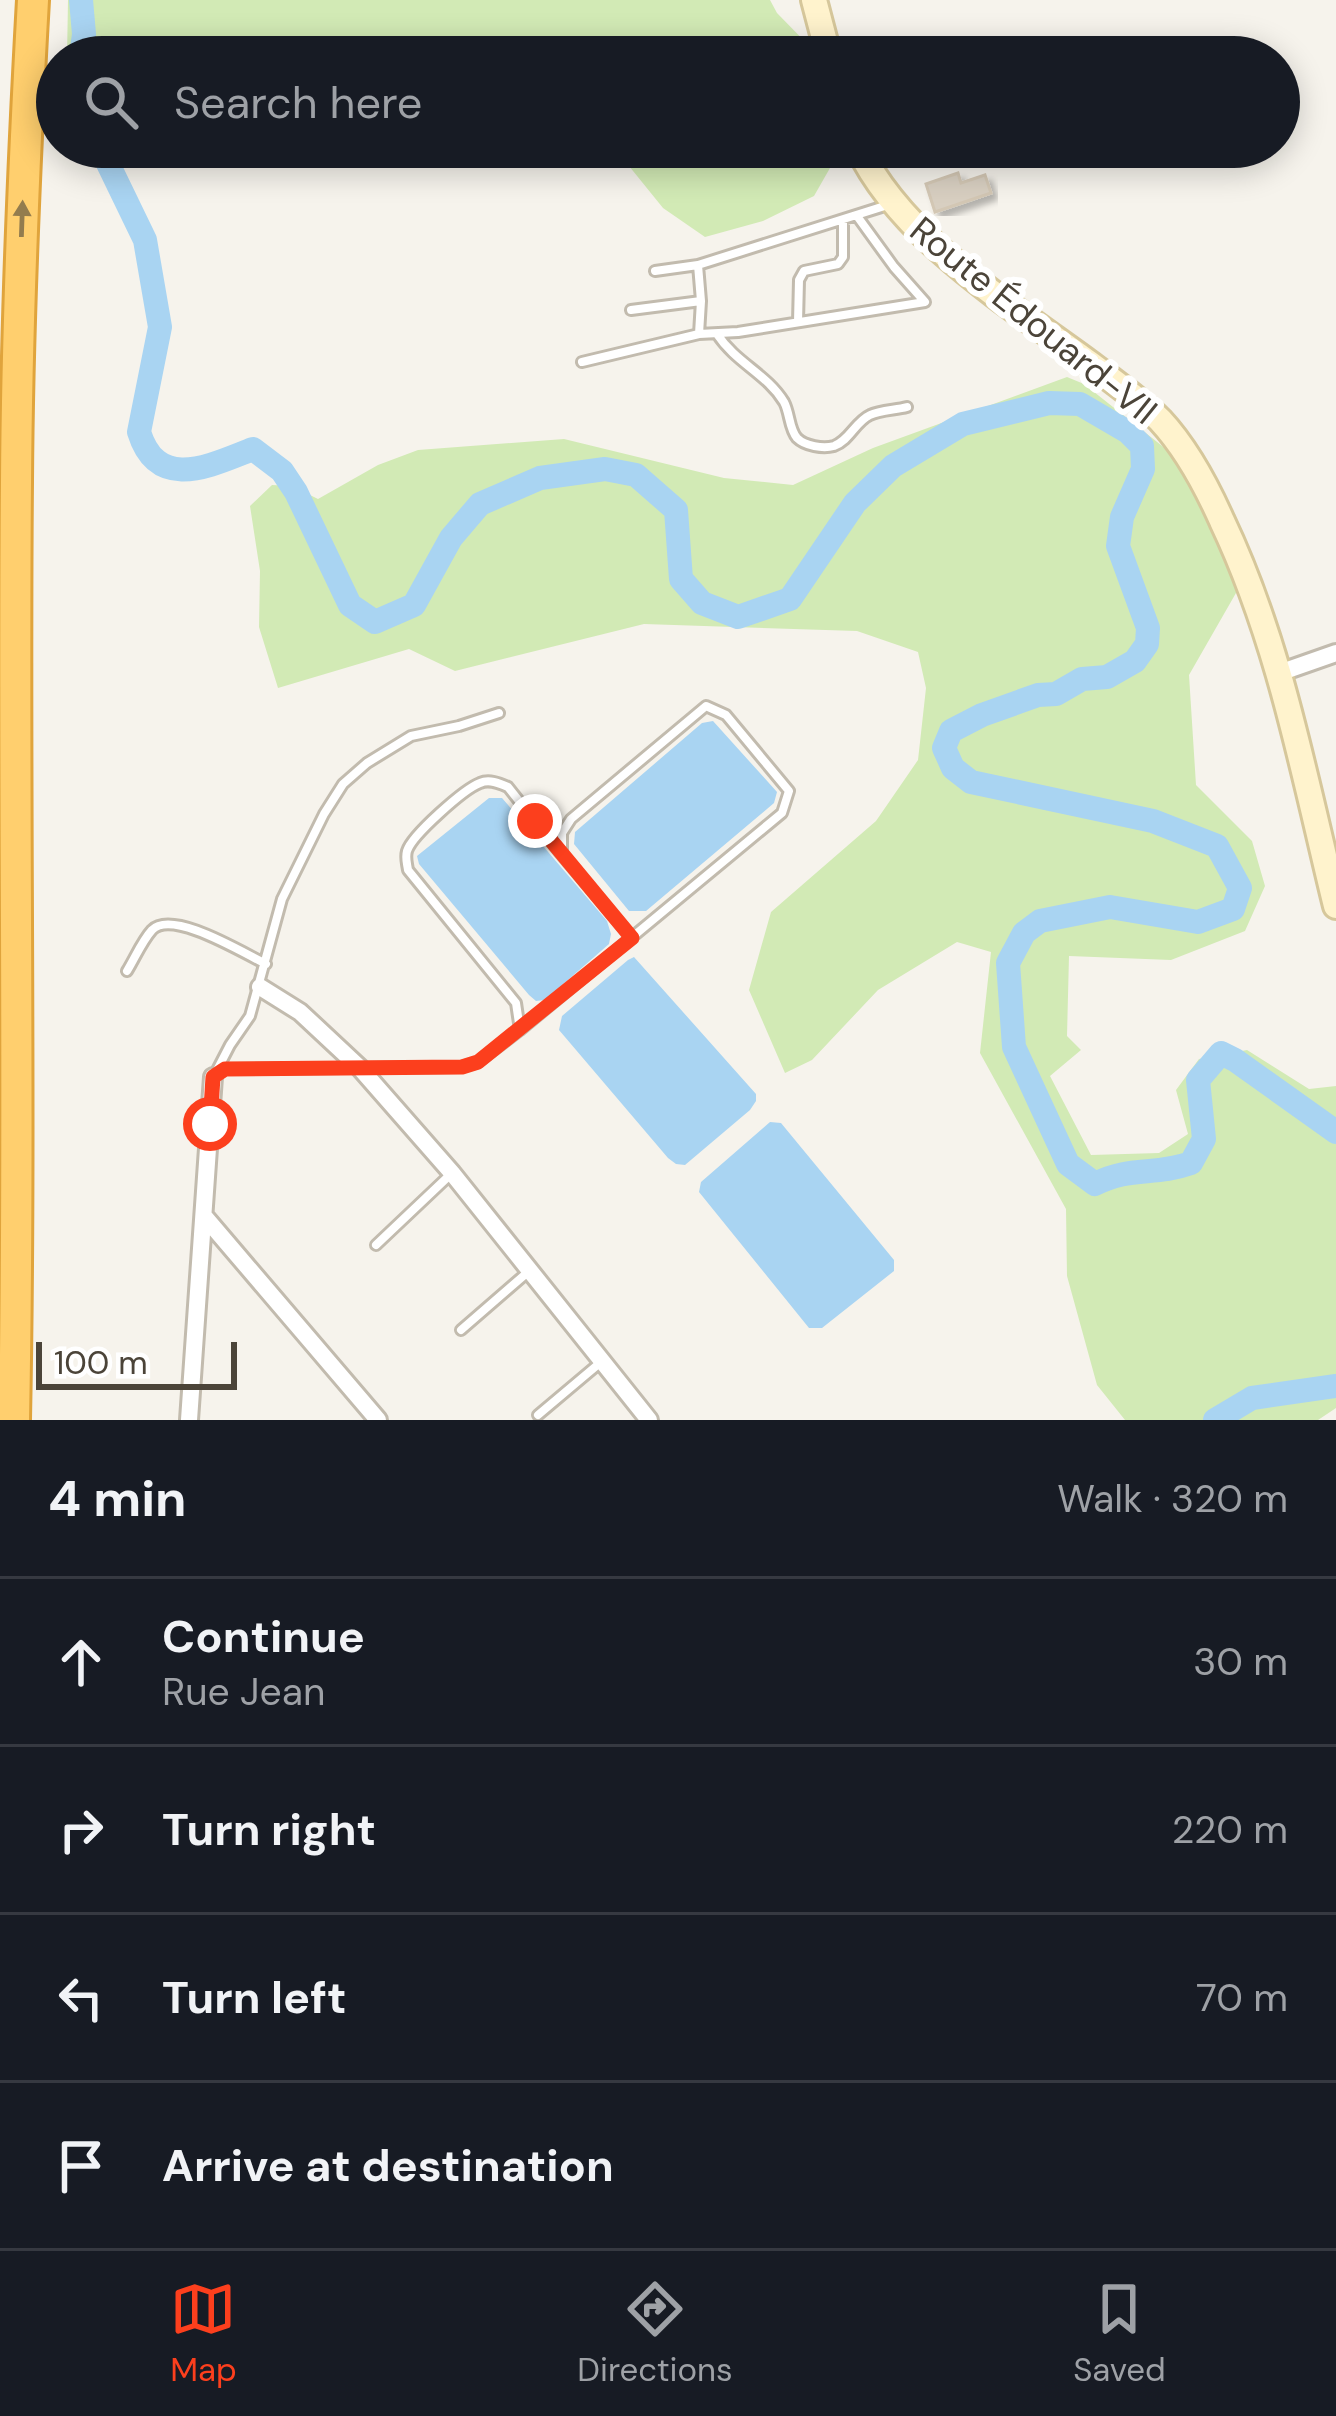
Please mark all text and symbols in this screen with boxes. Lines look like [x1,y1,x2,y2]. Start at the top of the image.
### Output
search box [36,36,1300,168]
icon: search [78,69,144,135]
text: Search here [174,73,422,132]
one-way arrow [13,199,32,237]
street label: Route Édouard-VII [901,206,1167,434]
route end [508,794,562,848]
route start [183,1097,237,1151]
scale bar [36,1336,237,1389]
text: 100 m [54,1341,148,1384]
text: 4 min [48,1465,187,1532]
text: Walk · 320 m [1057,1473,1288,1524]
text: Continue [162,1607,365,1666]
icon: ahead [48,1629,114,1695]
text: 30 m [1193,1636,1288,1687]
text: Rue Jean [162,1666,325,1717]
icon: right [48,1797,114,1863]
text: Turn right [162,1800,376,1859]
text: 220 m [1172,1804,1288,1855]
icon: left [48,1965,114,2031]
text: Turn left [162,1968,346,2027]
text: 70 m [1196,1972,1288,2023]
icon: arrive [48,2133,114,2199]
text: Arrive at destination [162,2136,614,2195]
tab: Map [170,2276,237,2391]
tab: Directions [577,2276,733,2391]
tab: Saved [1073,2276,1166,2391]

